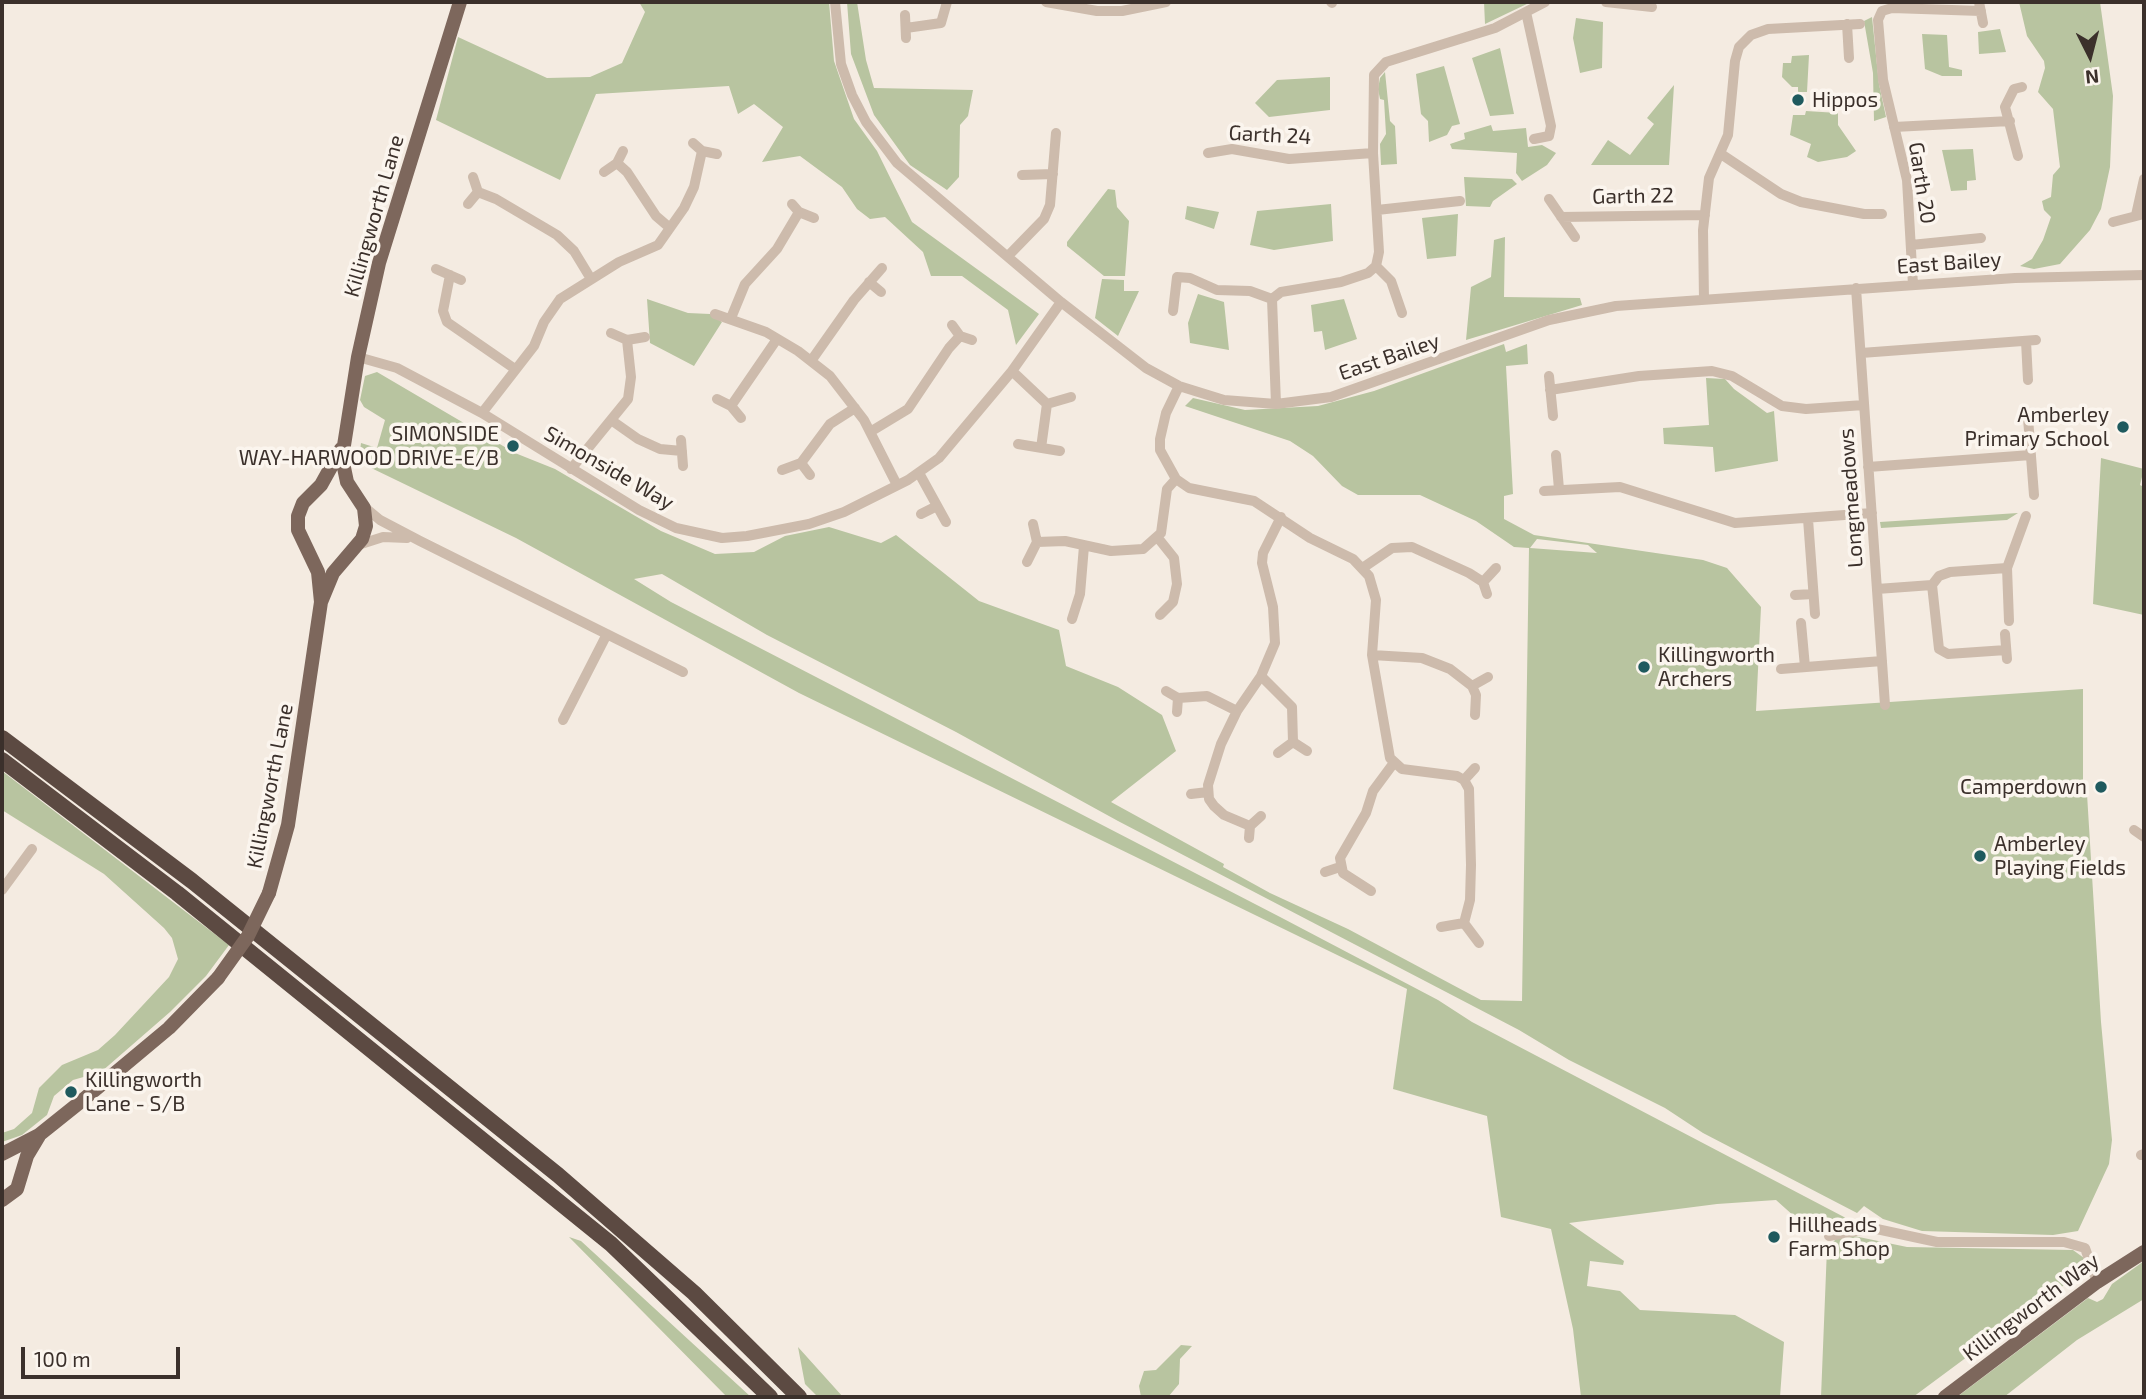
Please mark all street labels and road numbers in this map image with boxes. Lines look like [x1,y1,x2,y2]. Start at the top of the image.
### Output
street label: Garth 24 [1228,120,1312,150]
street label: Killingworth Lane [339,132,409,300]
street label: Garth 20 [1903,140,1941,226]
street label: Garth 22 [1592,183,1674,209]
street label: East Bailey [1896,247,2002,279]
street label: East Bailey [1335,328,1443,386]
street label: Simonside Way [540,421,678,515]
street label: Longmeadows [1834,427,1868,569]
street label: Killingworth Lane [242,701,298,871]
street label: Killingworth Way [1958,1248,2104,1366]

